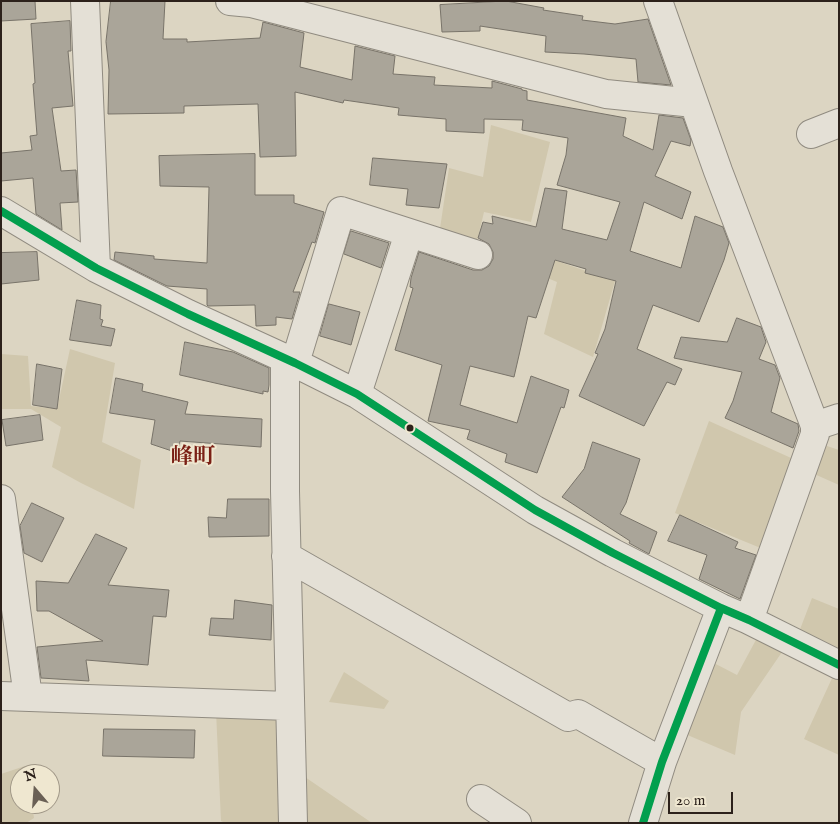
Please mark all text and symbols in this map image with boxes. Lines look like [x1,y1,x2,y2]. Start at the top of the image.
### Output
unlabelled marker [405,423,415,433]
district label: 峰町 [171,445,215,471]
north arrow [10,764,60,814]
text: N [22,765,39,786]
scale bar [670,782,735,814]
text: 20 m [676,791,705,810]

